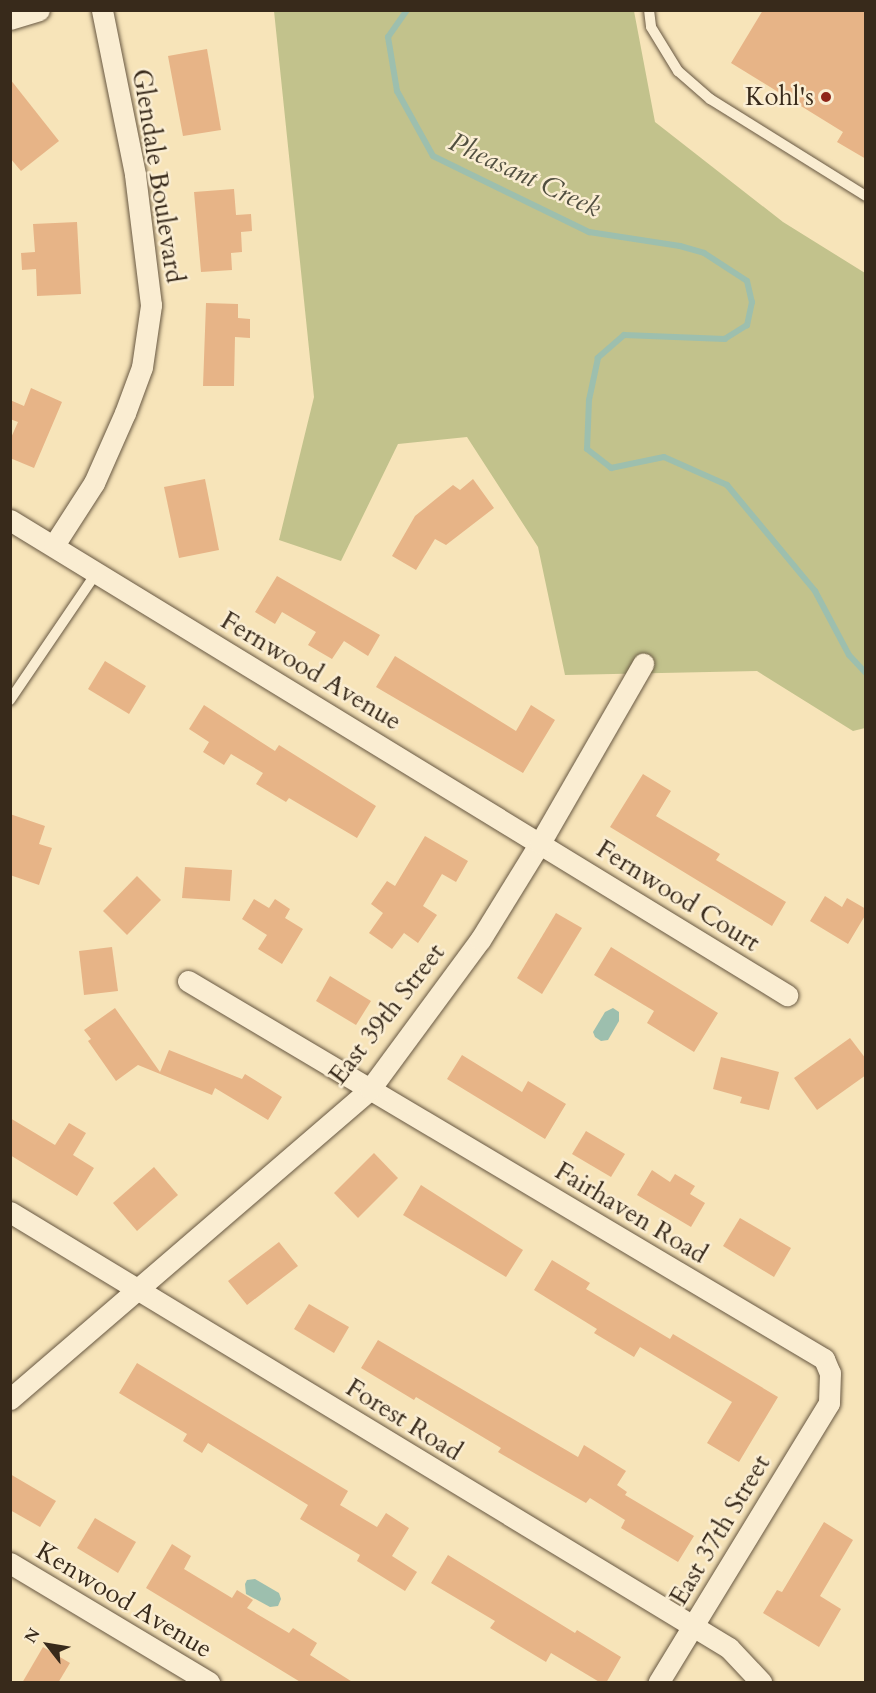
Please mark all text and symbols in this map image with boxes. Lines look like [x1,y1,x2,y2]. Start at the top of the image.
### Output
street label: Glendale Boulevard [126,67,190,285]
place label: Kohl's [745,81,814,113]
marker: Kohl's [819,90,833,104]
water label: Pheasant Creek [444,126,606,224]
street label: Fernwood Avenue [215,605,407,737]
street label: Fernwood Court [591,833,765,959]
street label: East 39th Street [322,937,452,1091]
street label: Fairhaven Road [549,1155,713,1271]
street label: Forest Road [340,1372,468,1468]
street label: East 37th Street [663,1449,777,1611]
street label: Kenwood Avenue [30,1535,218,1665]
north arrow [18,1615,78,1675]
text: N [20,1624,46,1647]

